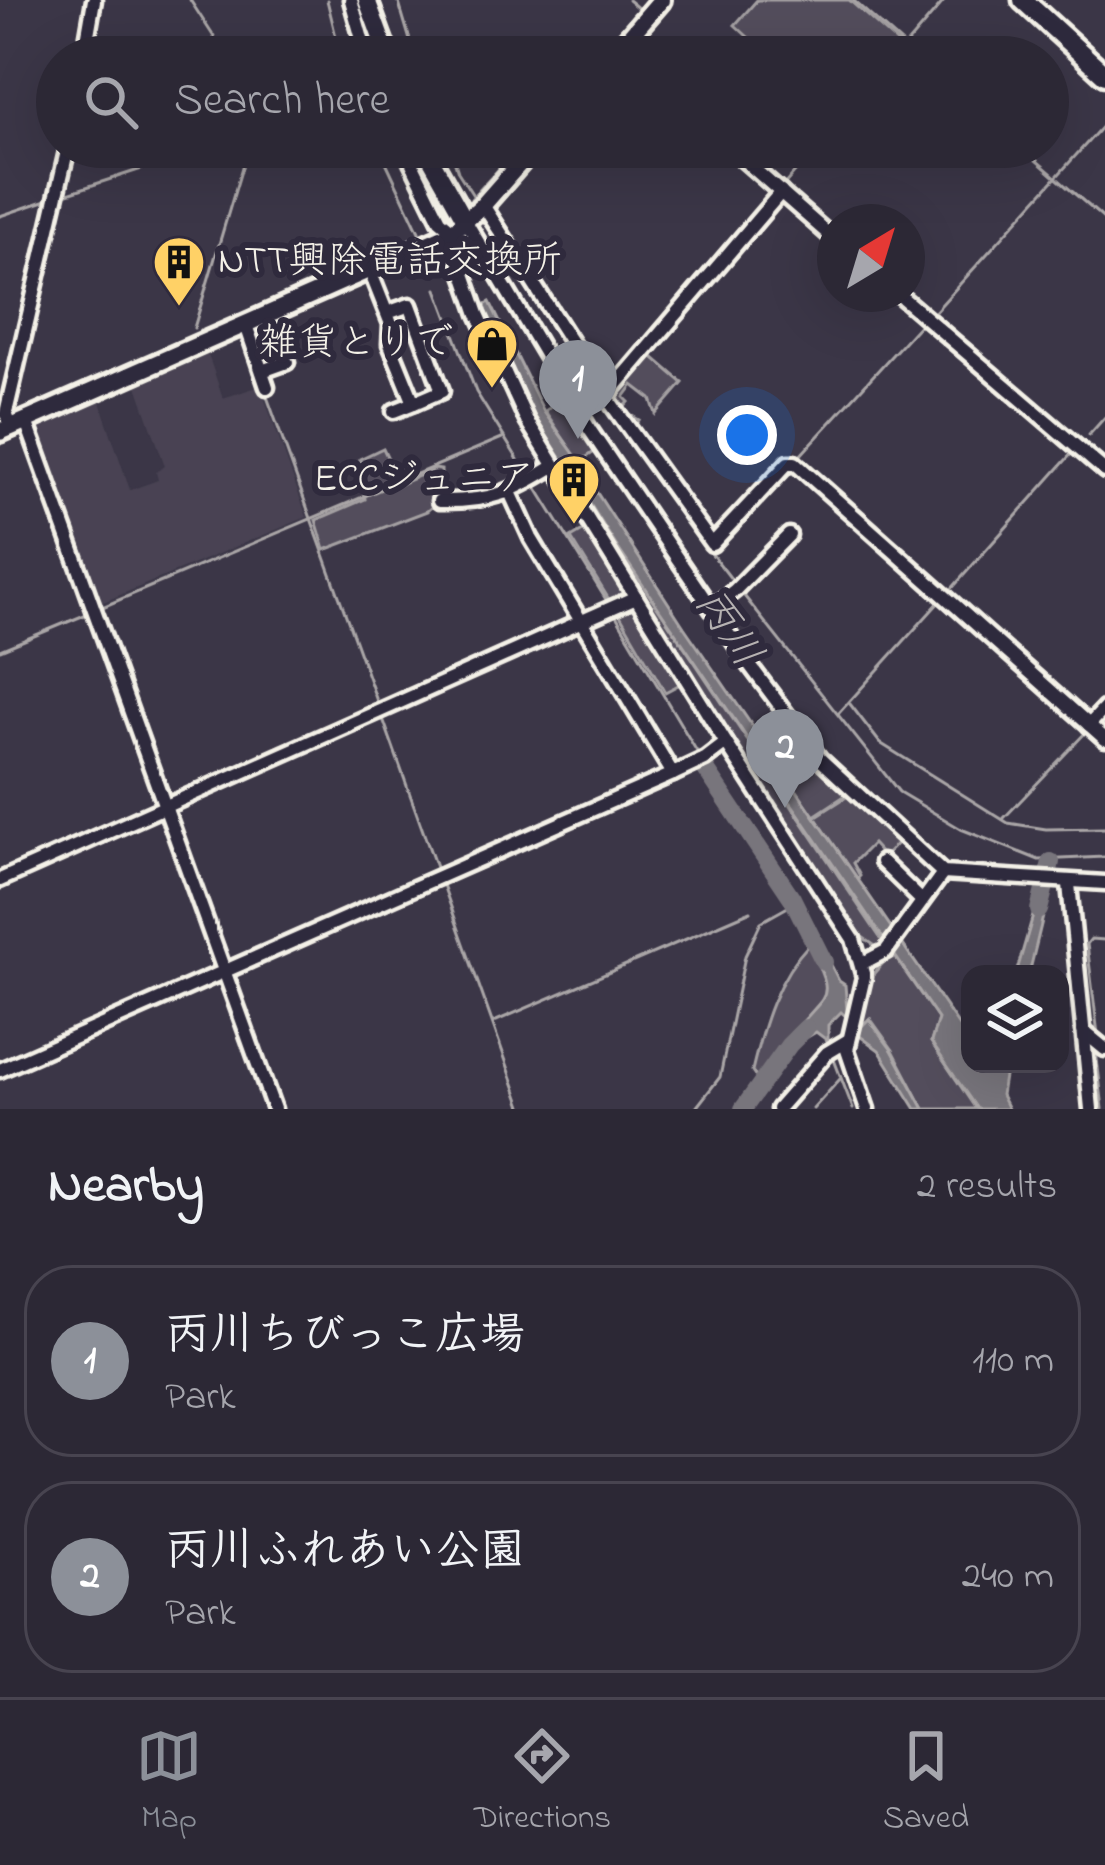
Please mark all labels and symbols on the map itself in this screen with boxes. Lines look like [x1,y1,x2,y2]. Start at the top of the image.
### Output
north arrow [817,204,925,312]
building icon: NTT興除電話交換所 [151,234,207,308]
place label: NTT興除電話交換所 [218,234,562,291]
place label: 雑貨とりで [259,316,453,373]
shop icon: 雑貨とりで [464,316,520,390]
pin: 1 [539,340,617,439]
your location [717,405,777,465]
place label: ECCジュニア [314,452,535,509]
building icon: ECCジュニア [546,452,602,526]
water label: 丙川 [678,577,776,681]
pin: 2 [746,709,824,808]

